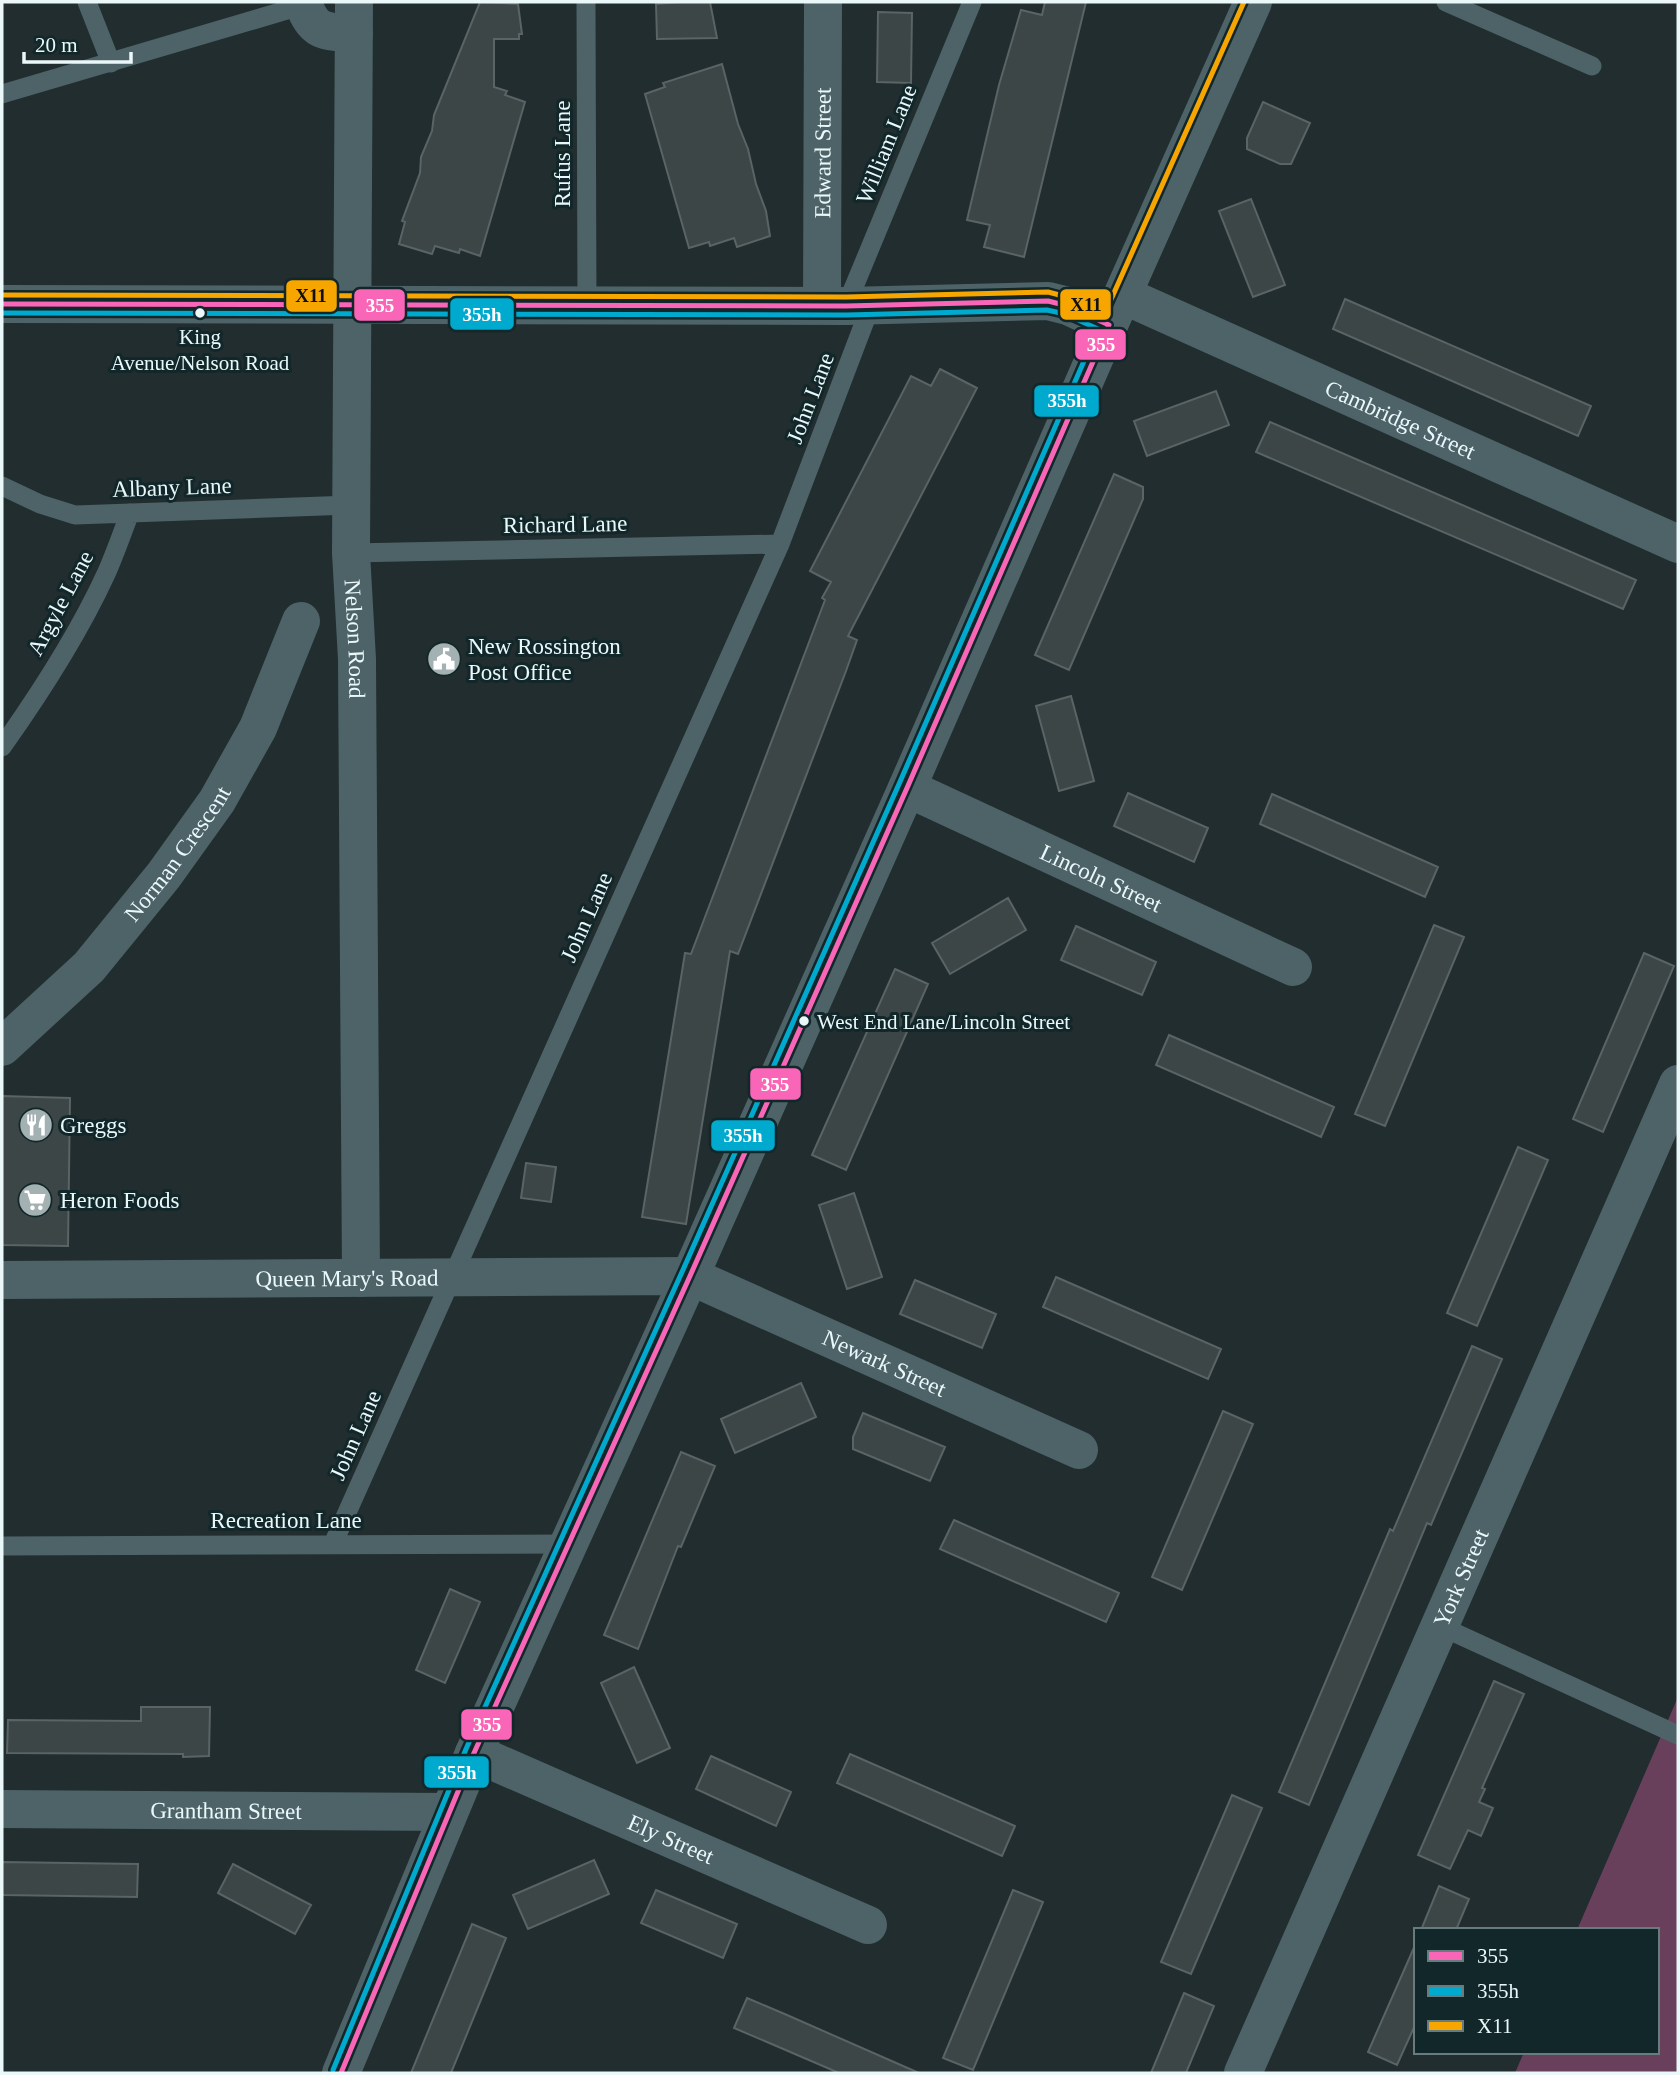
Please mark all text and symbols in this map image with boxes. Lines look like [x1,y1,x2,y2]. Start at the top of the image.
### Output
scale bar [24,21,131,65]
text: 20 m [35,33,78,57]
street label: William Lane [851,81,922,207]
street label: Edward Street [810,87,836,219]
street label: Rufus Lane [550,101,575,207]
line badge: X11 [285,279,338,313]
text: X11 [295,285,327,306]
line badge: 355 [353,288,406,322]
line badge: X11 [1059,288,1112,321]
text: X11 [1070,294,1102,315]
text: 355 [366,295,394,316]
line badge: 355h [449,297,515,331]
text: 355h [462,304,502,325]
marker: King Avenue/Nelson Road [193,306,207,320]
place label: King Avenue/Nelson Road [111,325,290,375]
line badge: 355 [1074,328,1127,361]
text: 355 [1087,334,1115,355]
street label: John Lane [782,349,839,447]
street label: Cambridge Street [1321,375,1480,465]
line badge: 355h [1033,384,1100,418]
text: 355h [1047,390,1087,411]
street label: Albany Lane [112,473,232,502]
street label: Richard Lane [503,511,627,538]
street label: Argyle Lane [22,547,99,660]
street label: Nelson Road [340,579,369,699]
place label: New Rossington Post Office [468,634,621,685]
public building icon: New Rossington Post Office [425,640,463,678]
street label: Norman Crescent [119,782,236,926]
street label: Lincoln Street [1036,840,1166,918]
street label: John Lane [556,869,617,966]
place label: West End Lane/Lincoln Street [817,1010,1070,1034]
marker: West End Lane/Lincoln Street [797,1014,811,1028]
line badge: 355 [749,1067,802,1101]
text: 355 [761,1074,789,1095]
restaurant icon: Greggs [17,1106,55,1144]
place label: Greggs [60,1113,126,1138]
line badge: 355h [710,1119,776,1152]
text: 355h [723,1125,763,1146]
supermarket icon: Heron Foods [16,1181,54,1219]
place label: Heron Foods [60,1188,180,1213]
street label: Queen Mary's Road [255,1265,439,1292]
street label: Newark Street [819,1325,950,1402]
street label: John Lane [325,1387,386,1484]
street label: Recreation Lane [210,1508,362,1533]
street label: York Street [1429,1525,1494,1631]
line badge: 355 [460,1708,513,1741]
text: 355 [473,1714,501,1735]
line badge: 355h [423,1755,490,1789]
text: 355h [437,1762,477,1783]
street label: Grantham Street [150,1798,302,1824]
street label: Ely Street [624,1810,718,1869]
legend [1414,1928,1659,2054]
text: 355 [1477,1944,1509,1968]
text: 355h [1477,1979,1520,2003]
text: X11 [1477,2014,1512,2038]

